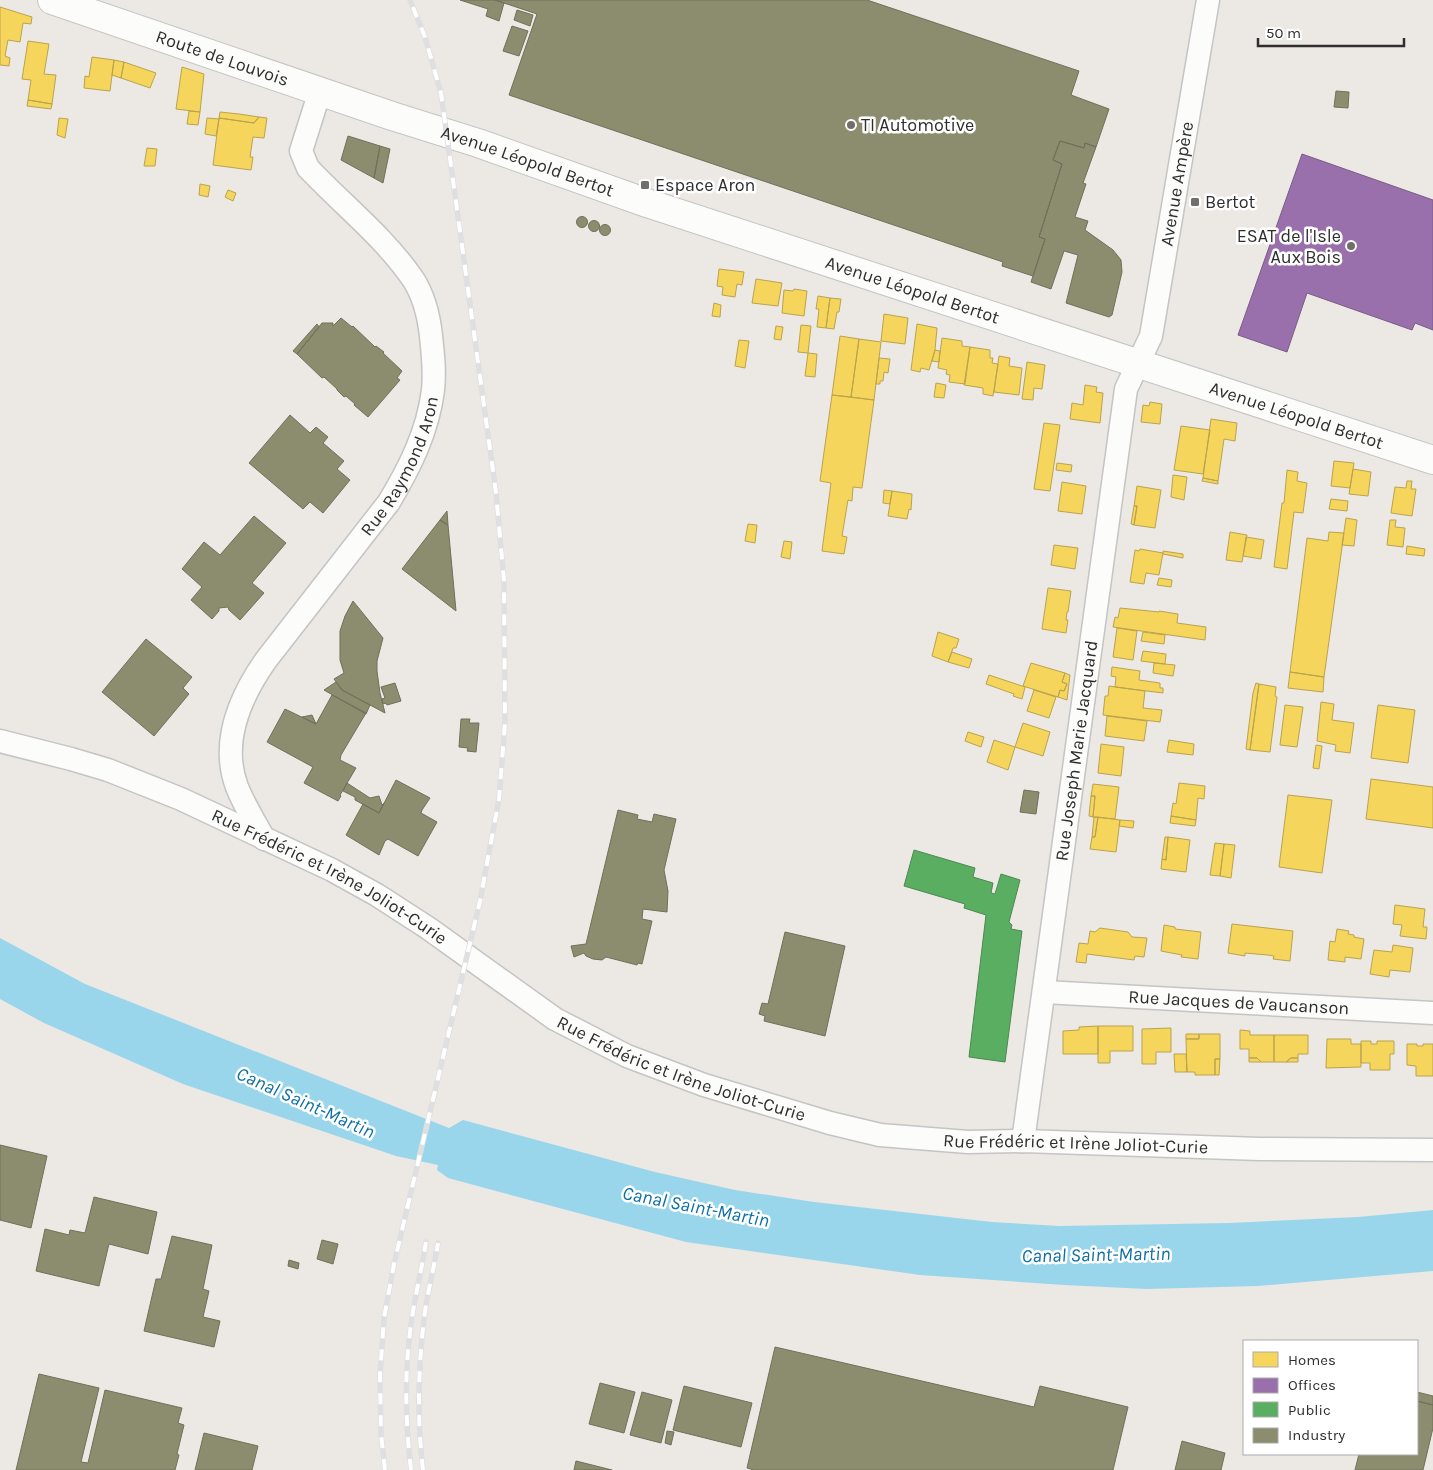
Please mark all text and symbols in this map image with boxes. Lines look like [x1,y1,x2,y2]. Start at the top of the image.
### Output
scale bar [1258,15,1404,47]
text: 50 m [1266,24,1301,42]
street label: Route de Louvois [153,25,292,91]
place label: TI Automotive [861,114,974,136]
marker: TI Automotive [845,119,857,131]
street label: Avenue Ampère [1155,120,1198,248]
street label: Avenue Léopold Bertot [438,121,617,201]
place label: Espace Aron [655,174,755,196]
marker: Espace Aron [639,179,651,191]
place label: Bertot [1205,191,1256,213]
marker: Bertot [1189,196,1201,208]
place label: ESAT de l'Isle Aux Bois [1237,225,1341,268]
marker: ESAT de l'Isle Aux Bois [1345,240,1357,252]
street label: Avenue Léopold Bertot [823,251,1002,329]
street label: Avenue Léopold Bertot [1207,377,1386,454]
street label: Rue Raymond Aron [356,394,443,540]
street label: Rue Joseph Marie Jacquard [1050,639,1102,862]
street label: Rue Frédéric et Irène Joliot-Curie [208,804,452,949]
street label: Rue Jacques de Vaucanson [1128,986,1350,1019]
street label: Rue Frédéric et Irène Joliot-Curie [553,1011,808,1126]
water label: Canal Saint-Martin [233,1063,378,1143]
street label: Rue Frédéric et Irène Joliot-Curie [942,1129,1209,1158]
water label: Canal Saint-Martin [621,1182,771,1232]
water label: Canal Saint-Martin [1021,1243,1171,1267]
legend [1243,1340,1418,1455]
text: Homes [1288,1351,1336,1369]
text: Offices [1288,1376,1336,1394]
text: Public [1288,1401,1331,1419]
text: Industry [1288,1426,1345,1444]

